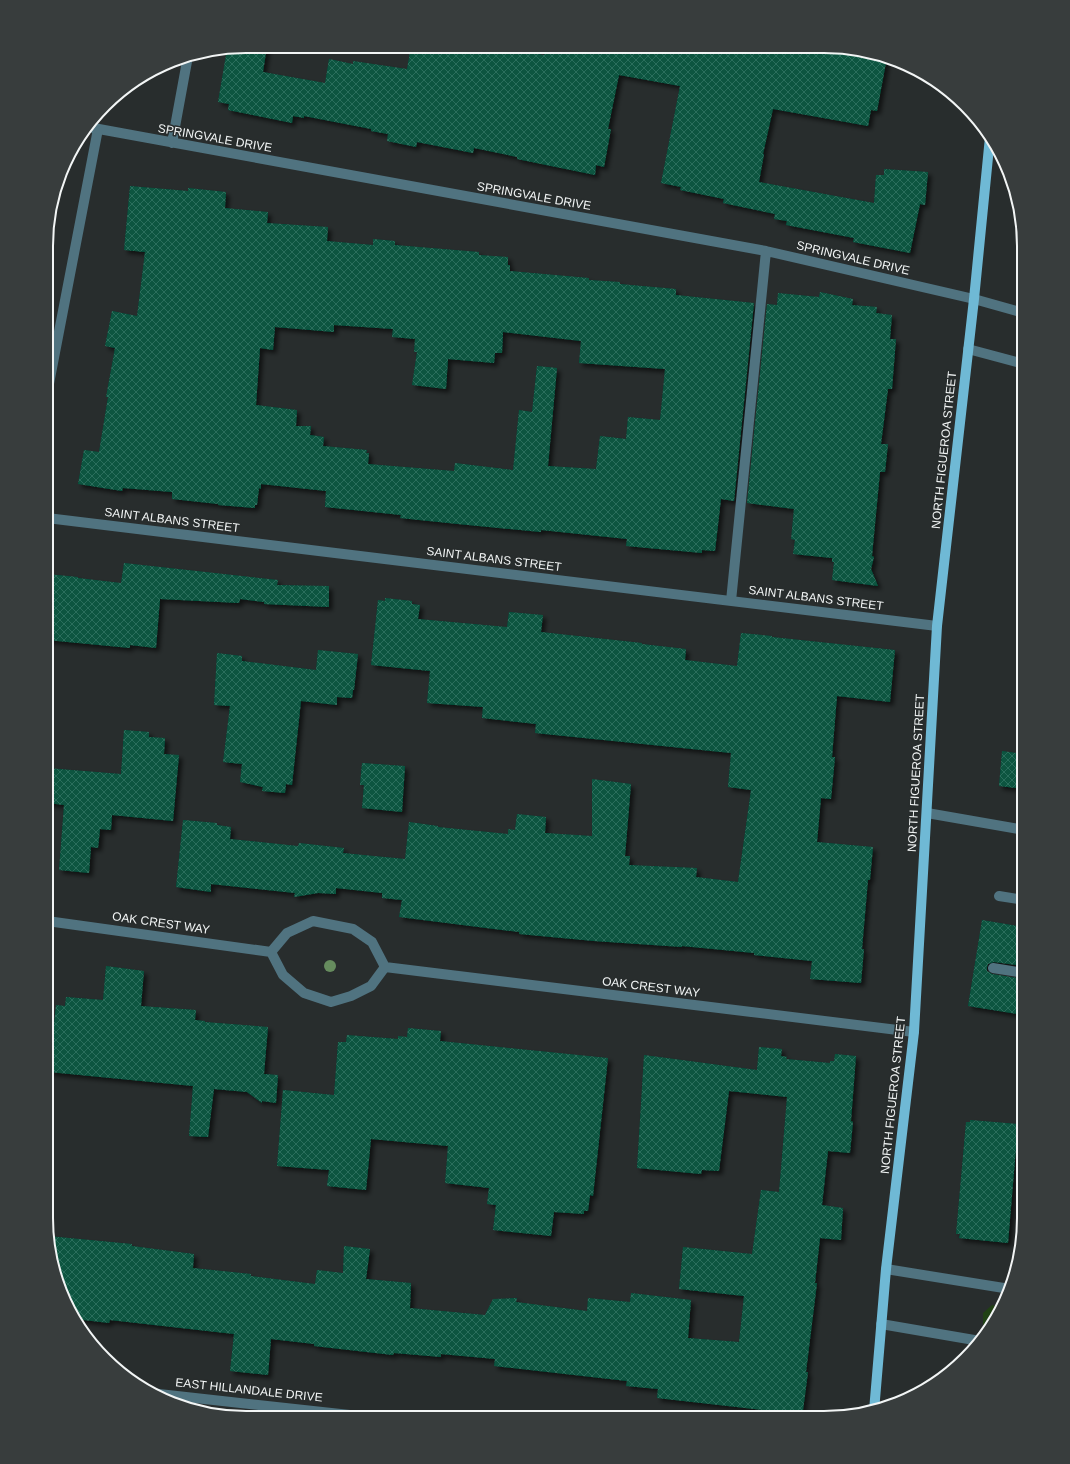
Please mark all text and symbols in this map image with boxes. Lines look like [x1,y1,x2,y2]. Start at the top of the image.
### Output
street label: SPRINGVALE DRIVE [157,121,273,155]
street label: SPRINGVALE DRIVE [476,179,592,213]
street label: SPRINGVALE DRIVE [795,238,911,278]
street label: NORTH FIGUEROA STREET [929,370,959,530]
street label: SAINT ALBANS STREET [104,505,241,535]
street label: SAINT ALBANS STREET [426,544,563,574]
street label: SAINT ALBANS STREET [748,583,885,613]
street label: NORTH FIGUEROA STREET [905,693,927,852]
street label: OAK CREST WAY [111,909,211,937]
street label: OAK CREST WAY [601,974,701,1000]
street label: NORTH FIGUEROA STREET [878,1015,908,1175]
street label: EAST HILLANDALE DRIVE [175,1375,323,1405]

